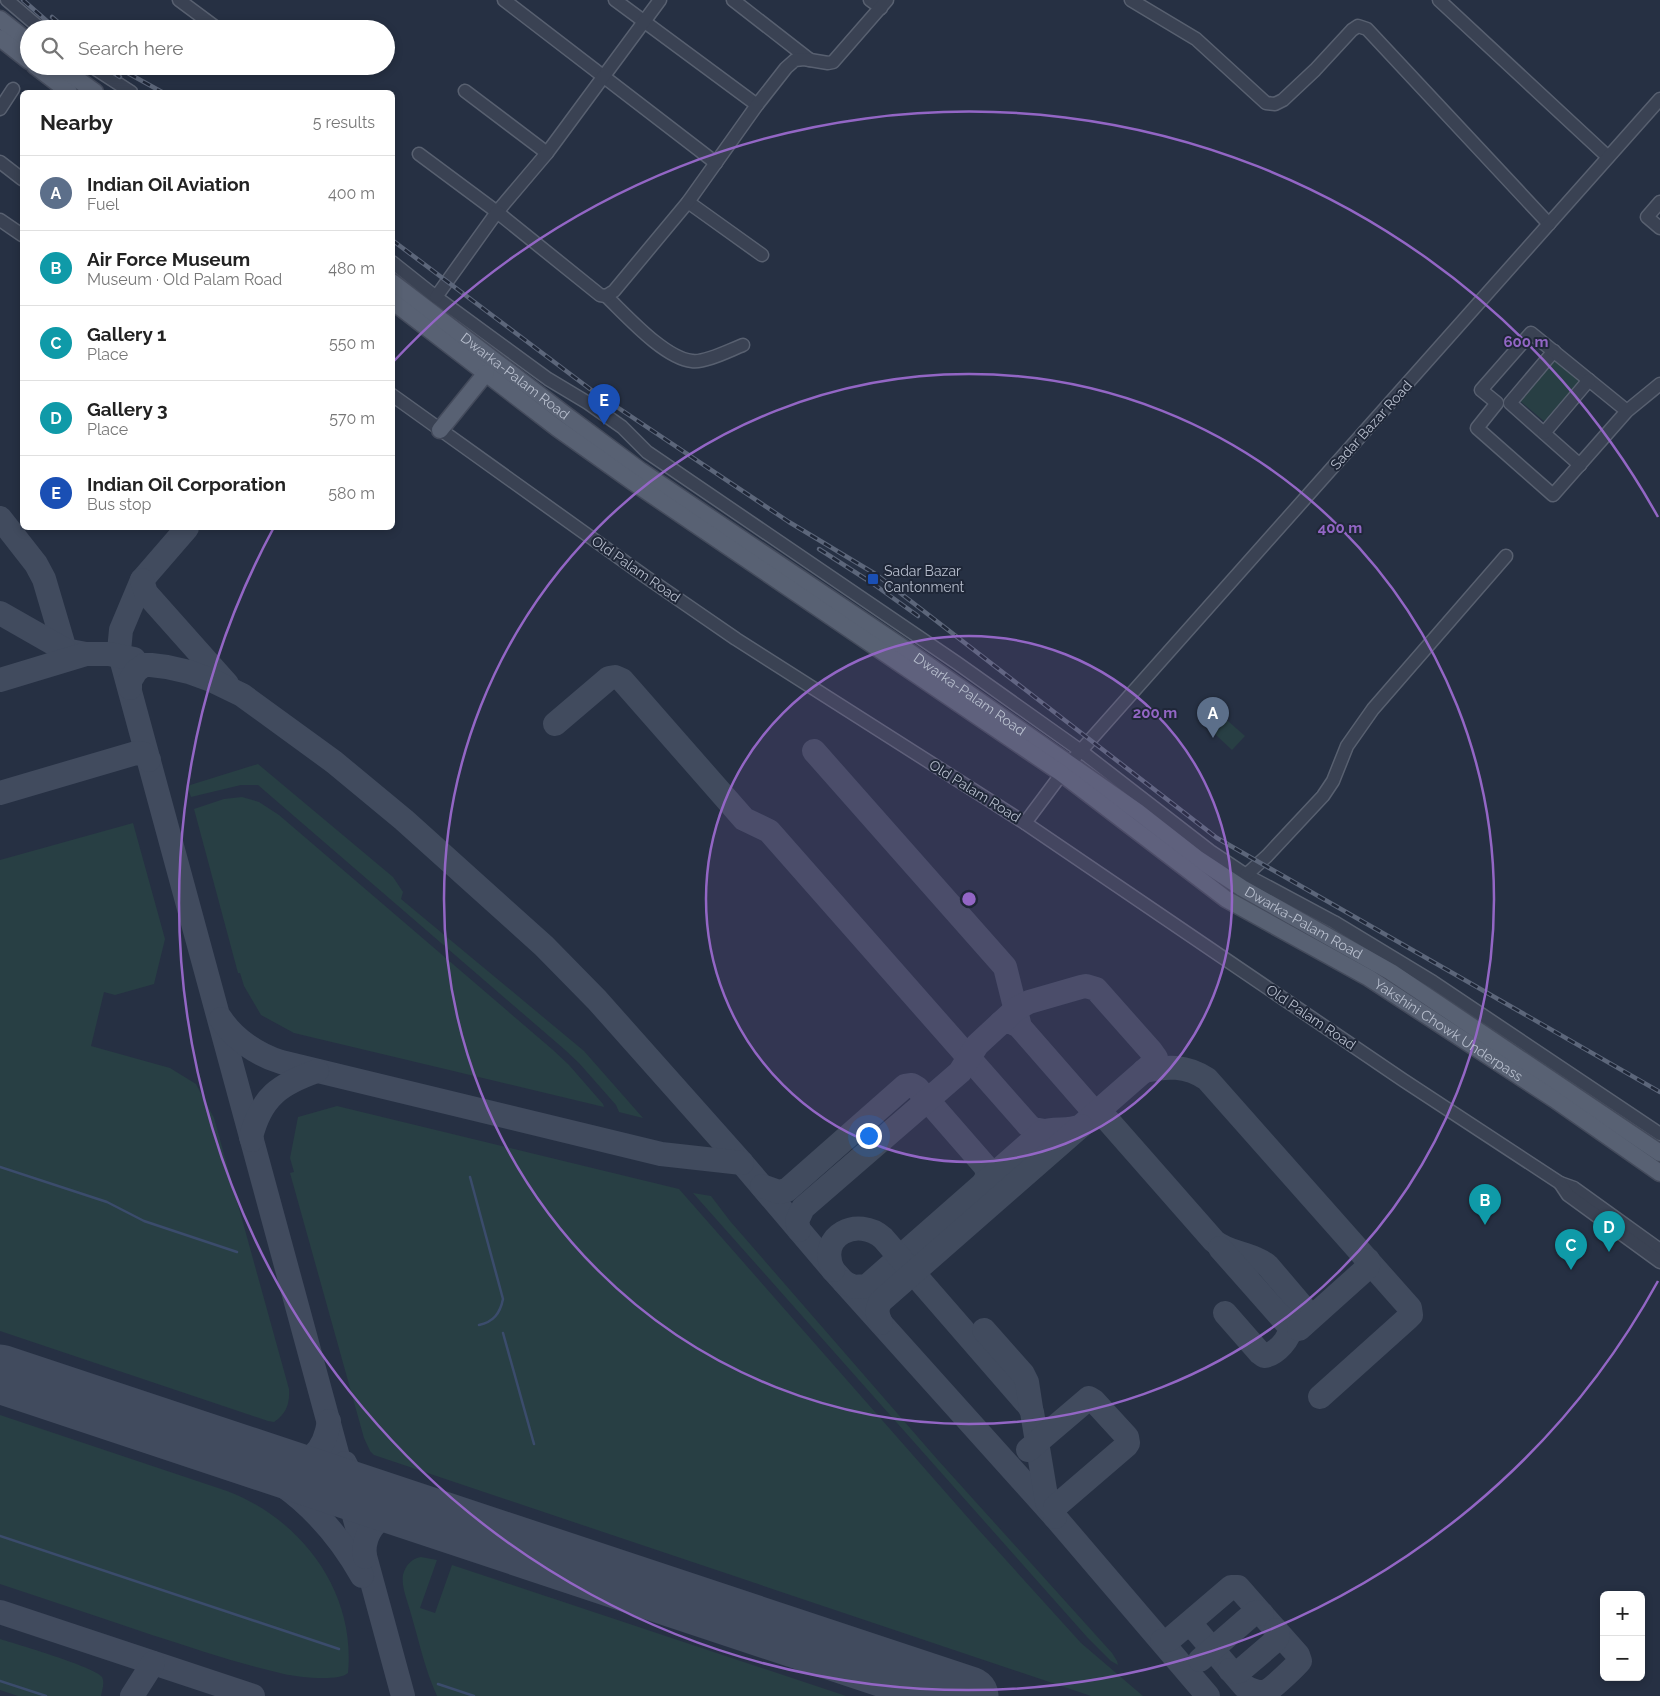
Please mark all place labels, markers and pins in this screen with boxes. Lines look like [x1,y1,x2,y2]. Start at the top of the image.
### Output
pin: E [588,384,620,425]
place label: Sadar Bazar Cantonment [884,563,965,595]
marker: Sadar Bazar Cantonment [866,572,880,586]
pin: A [1197,697,1229,738]
centre of rings [960,890,978,908]
pin: B [1469,1184,1501,1225]
pin: D [1593,1211,1625,1252]
pin: C [1555,1229,1587,1270]

